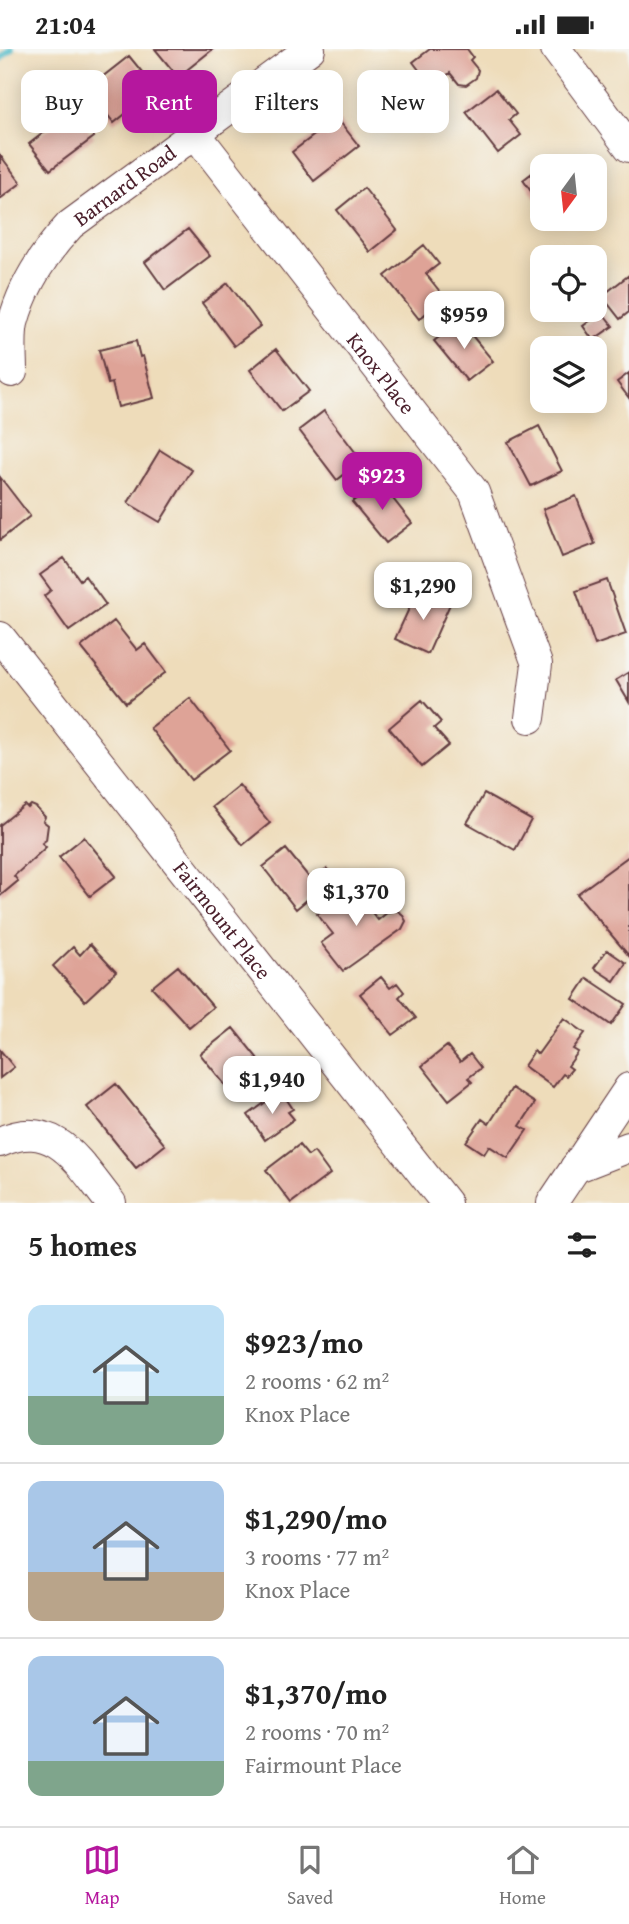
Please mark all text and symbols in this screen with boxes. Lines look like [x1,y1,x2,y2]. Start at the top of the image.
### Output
text: 21:04 [35,5,96,44]
chip: Buy [21,70,108,133]
chip: Rent [122,70,217,133]
chip: Filters [231,70,343,133]
chip: New [357,70,449,133]
street label: Barnard Road [67,137,183,233]
north arrow [530,154,607,231]
map controls [530,154,607,413]
button: locate [530,245,607,322]
pin: $959 [423,292,505,351]
text: $959 [440,297,488,330]
street label: Knox Place [340,326,423,421]
button: layers [530,336,607,413]
pin: $923 [341,453,423,512]
text: $923 [358,458,406,491]
pin: $1,290 [366,563,480,622]
text: $1,290 [390,568,456,601]
street label: Fairmount Place [166,854,279,986]
pin: $1,370 [299,869,413,928]
text: $1,370 [323,874,389,907]
pin: $1,940 [215,1056,329,1116]
text: $1,940 [239,1062,305,1095]
text: 5 homes [28,1223,137,1267]
icon: filters [563,1226,601,1264]
text: $923/mo [245,1320,363,1364]
icon: home [84,1333,168,1417]
text: 2 rooms · 62 m² [245,1364,389,1397]
text: Knox Place [245,1397,350,1430]
text: $1,290/mo [245,1496,387,1540]
icon: home [84,1509,168,1593]
text: 3 rooms · 77 m² [245,1540,389,1573]
text: Knox Place [245,1573,350,1606]
text: $1,370/mo [245,1671,387,1715]
icon: home [84,1684,168,1768]
text: 2 rooms · 70 m² [245,1715,389,1748]
text: Fairmount Place [245,1748,402,1781]
tab: Map [83,1841,121,1911]
tab: Saved [287,1841,333,1911]
tab: Home [499,1841,546,1911]

